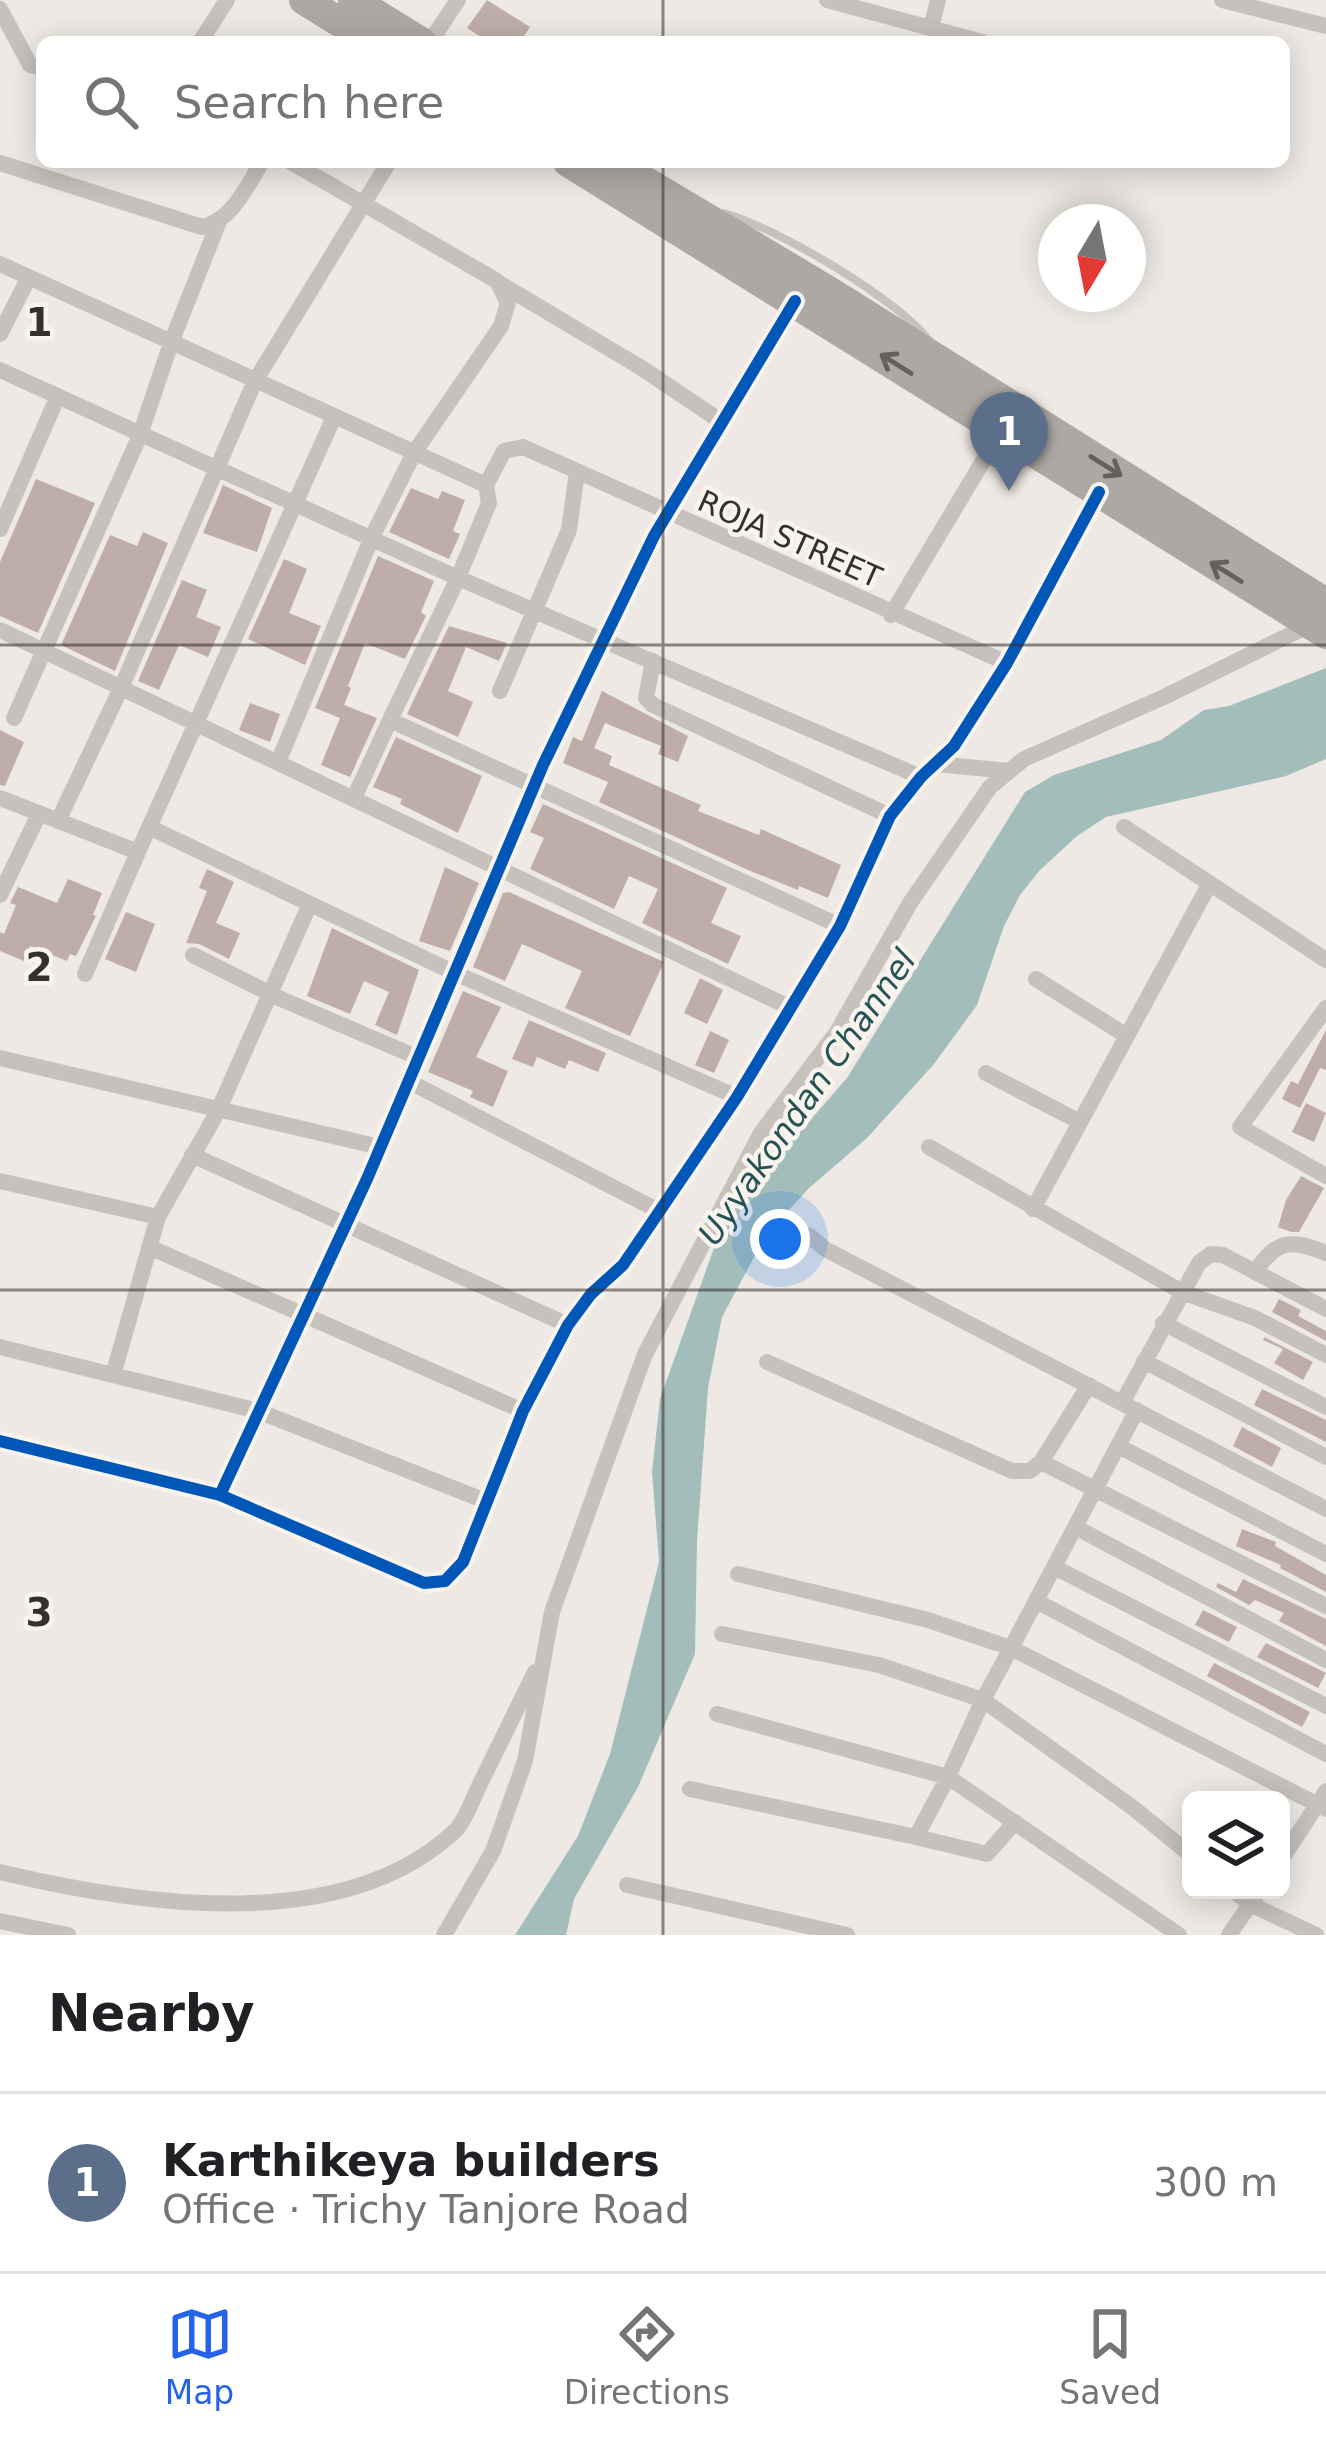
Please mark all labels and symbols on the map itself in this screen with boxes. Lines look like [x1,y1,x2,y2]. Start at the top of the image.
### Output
north arrow [1038,204,1146,312]
text: 1 [25,300,53,345]
one-way arrow [880,352,914,377]
pin: 1 [970,392,1048,491]
one-way arrow [1088,454,1122,478]
street label: ROJA STREET [693,483,888,595]
one-way arrow [1210,560,1244,585]
water label: Uyyakondan Channel [690,942,924,1252]
text: 2 [25,945,53,990]
your location [750,1209,810,1269]
text: 3 [25,1590,53,1635]

